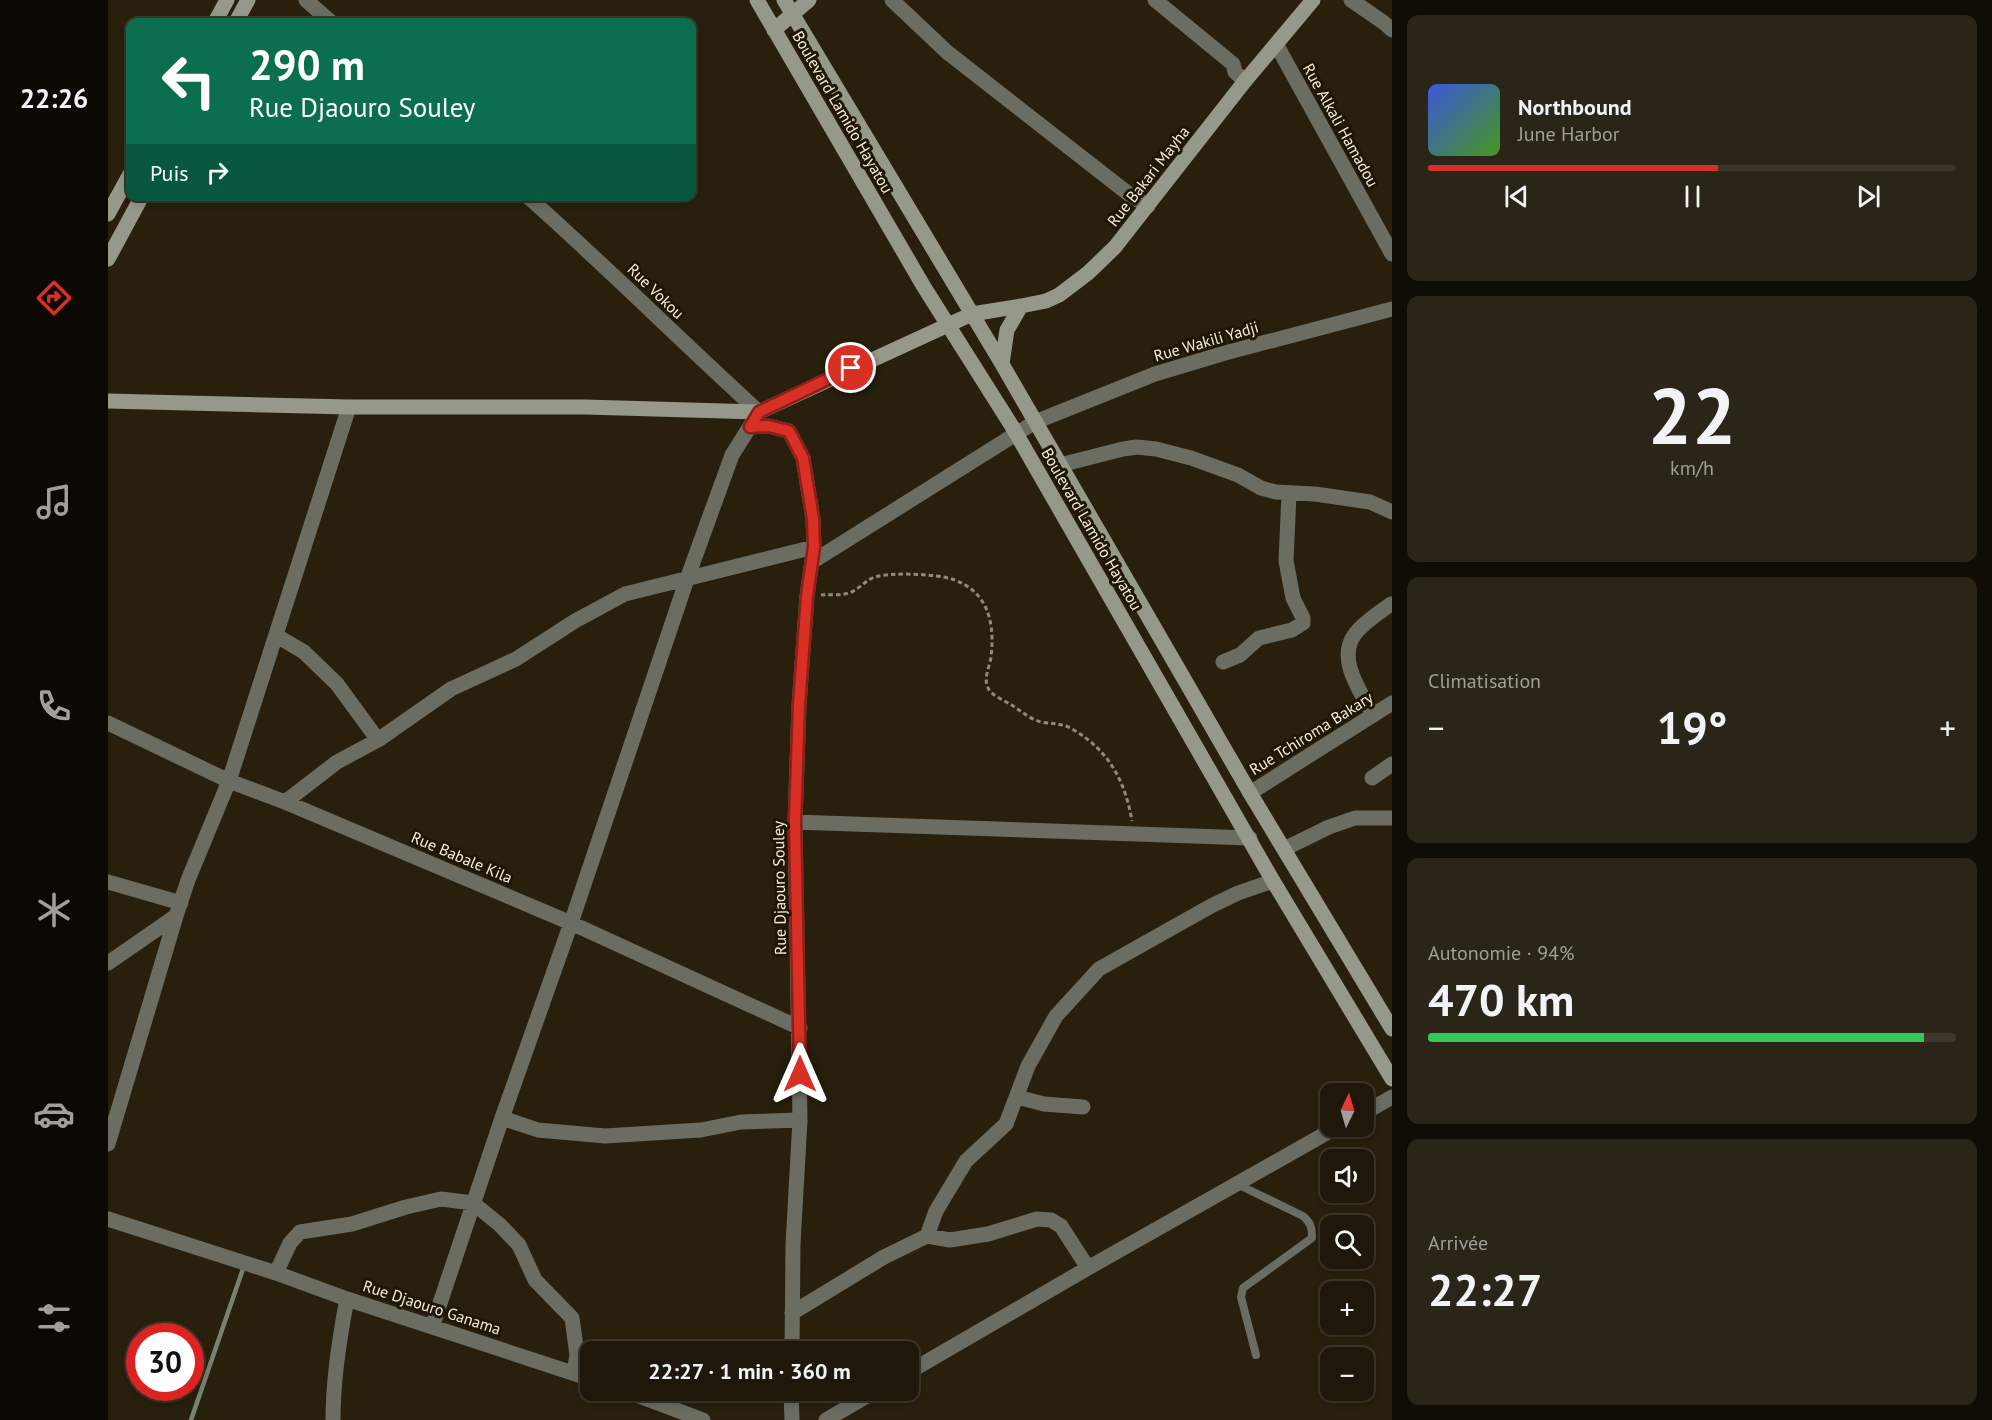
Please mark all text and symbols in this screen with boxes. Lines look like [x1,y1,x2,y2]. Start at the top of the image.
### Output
street label: Boulevard Lamido Hayatou [788,27,898,197]
text: 290 m [249,37,365,92]
icon: left [150,42,228,120]
street label: Rue Alkali Hamadou [1299,60,1383,190]
text: 22:26 [20,81,88,115]
text: Rue Djaouro Souley [249,90,475,124]
text: Northbound [1518,93,1632,121]
text: June Harbor [1518,121,1620,147]
street label: Rue Bakari Mayha [1103,122,1193,230]
icon: right [201,156,234,189]
text: Puis [150,159,189,187]
icon: previous [1500,180,1533,213]
icon: pause [1676,180,1709,213]
icon: next [1852,180,1885,213]
street label: Rue Vokou [623,259,689,323]
icon: directions [33,277,75,319]
street label: Rue Wakili Yadji [1151,316,1261,366]
pin [825,342,876,393]
icon: arrive [834,351,867,384]
text: 22 [1648,365,1736,466]
street label: Boulevard Lamido Hayatou [1037,444,1147,614]
text: km/h [1670,455,1714,481]
icon: music [33,481,75,523]
text: Climatisation [1428,668,1541,694]
icon: phone [33,685,75,727]
street label: Rue Tchiroma Bakary [1246,687,1377,779]
text: 19° [1657,698,1727,756]
text: − [1428,706,1445,749]
text: + [1939,706,1956,749]
street label: Rue Djaouro Souley [768,820,790,955]
street label: Rue Babale Kila [408,827,516,887]
icon: climate [33,889,75,931]
text: Autonomie · 94% [1428,940,1574,966]
text: 470 km [1428,970,1574,1028]
position arrow [768,1042,832,1106]
north arrow [1320,1083,1374,1137]
map controls [1320,1083,1374,1401]
icon: car [33,1093,75,1135]
button: sound [1320,1149,1374,1203]
button: search [1320,1215,1374,1269]
text: Arrivée [1428,1230,1488,1256]
text: 22:27 [1428,1260,1542,1318]
street label: Rue Djaouro Ganama [360,1275,504,1339]
button: + [1320,1281,1374,1335]
icon: filters [33,1297,75,1339]
speed limit sign: 30 [126,1323,204,1401]
button: − [1320,1347,1374,1401]
text: 22:27 · 1 min · 360 m [648,1357,851,1385]

